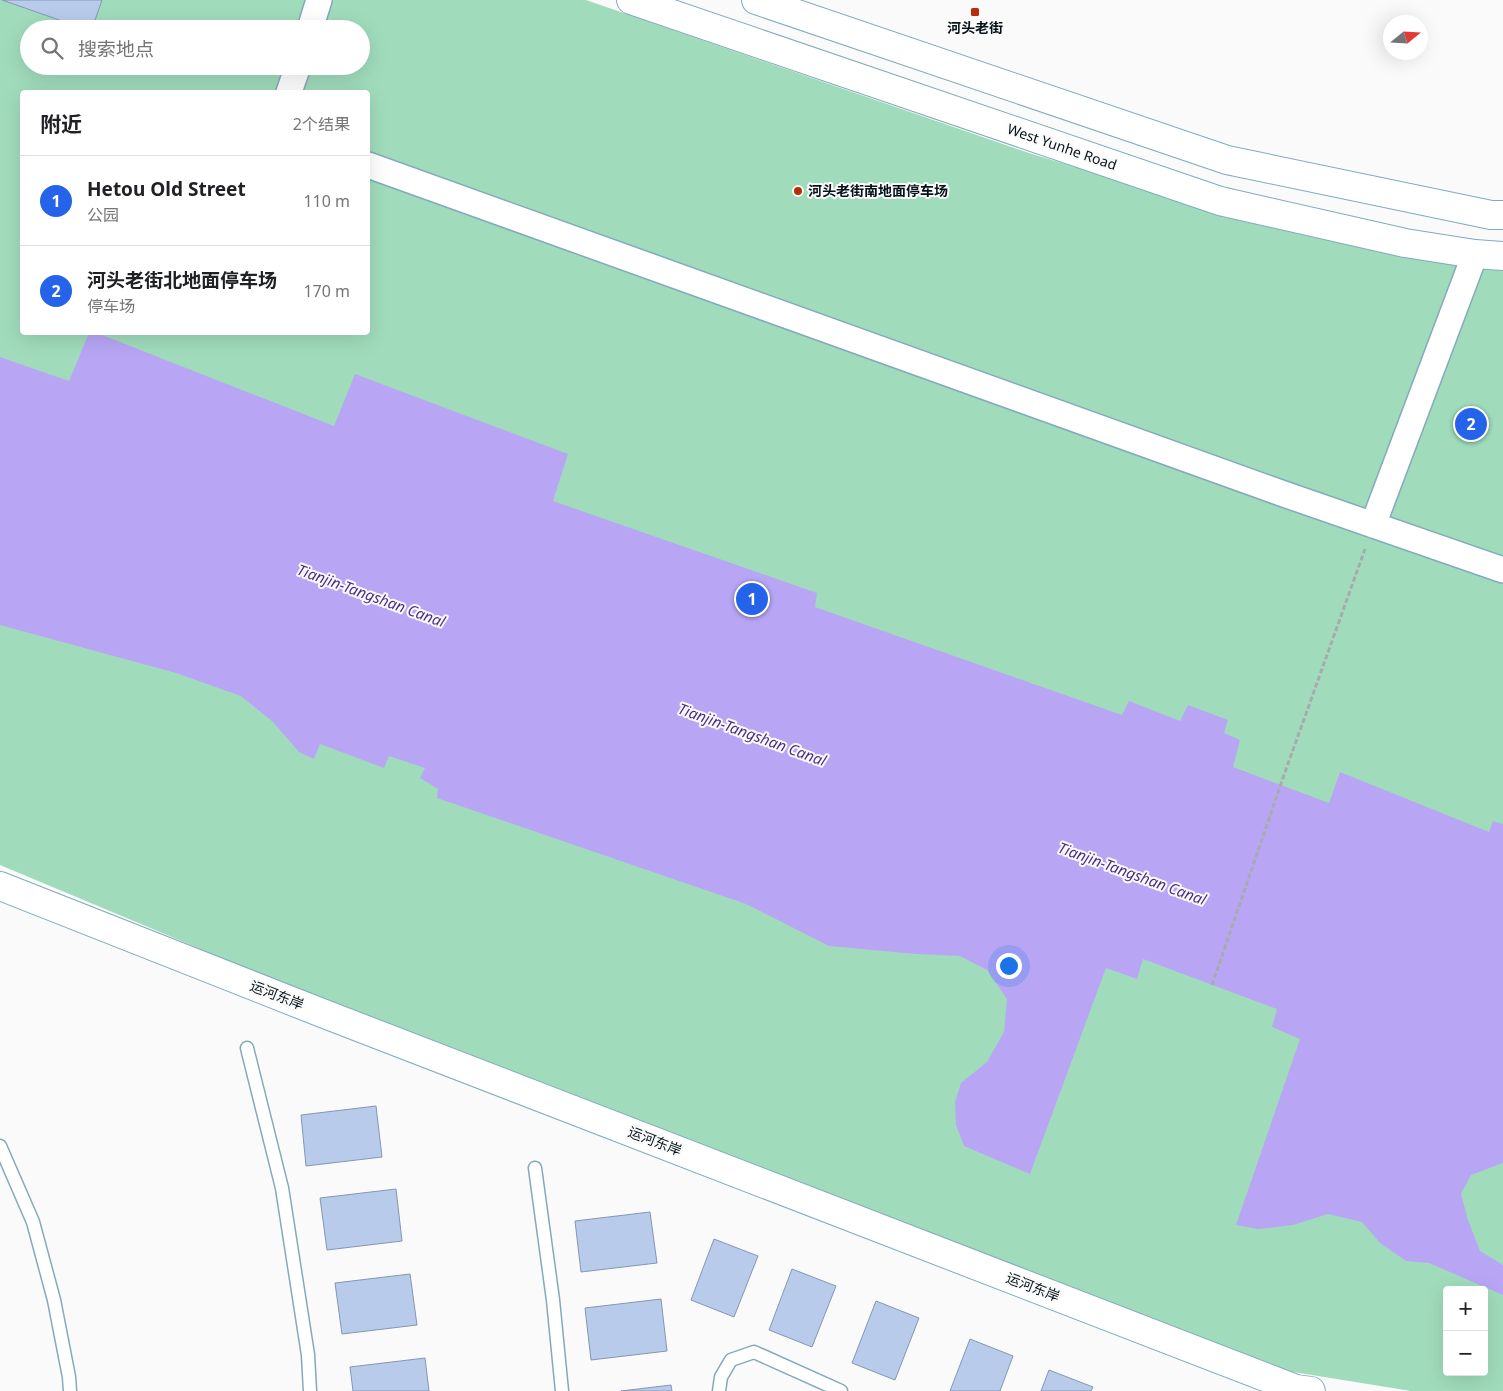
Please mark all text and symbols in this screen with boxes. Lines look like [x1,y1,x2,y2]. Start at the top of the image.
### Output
marker: 河头老街 [969,6,981,18]
north arrow [1383,15,1428,60]
place label: 河头老街 [947,18,1003,37]
search box [20,20,370,75]
icon: search [38,34,66,62]
text: 搜索地点 [78,36,154,62]
text: 附近 [40,110,82,138]
text: 2个结果 [293,113,350,135]
street label: West Yunhe Road [1005,119,1119,174]
text: Hetou Old Street [87,176,246,202]
place label: 河头老街南地面停车场 [808,181,948,200]
marker: 河头老街南地面停车场 [792,185,804,197]
text: 1 [51,190,61,212]
text: 110 m [303,190,350,212]
text: 公园 [87,204,119,226]
text: 河头老街北地面停车场 [87,267,277,293]
text: 2 [51,280,61,302]
text: 170 m [303,280,350,302]
text: 停车场 [87,295,135,317]
pin: 2 [1455,405,1487,443]
water label: Tianjin-Tangshan Canal [295,559,449,632]
pin: 1 [736,580,768,618]
water label: Tianjin-Tangshan Canal [676,698,830,771]
water label: Tianjin-Tangshan Canal [1056,837,1210,910]
your location [996,953,1022,979]
street label: 运河东岸 [248,976,307,1013]
street label: 运河东岸 [626,1122,685,1159]
street label: 运河东岸 [1004,1268,1063,1305]
map controls [1443,1286,1488,1376]
button: + [1443,1286,1488,1331]
button: − [1443,1331,1488,1376]

